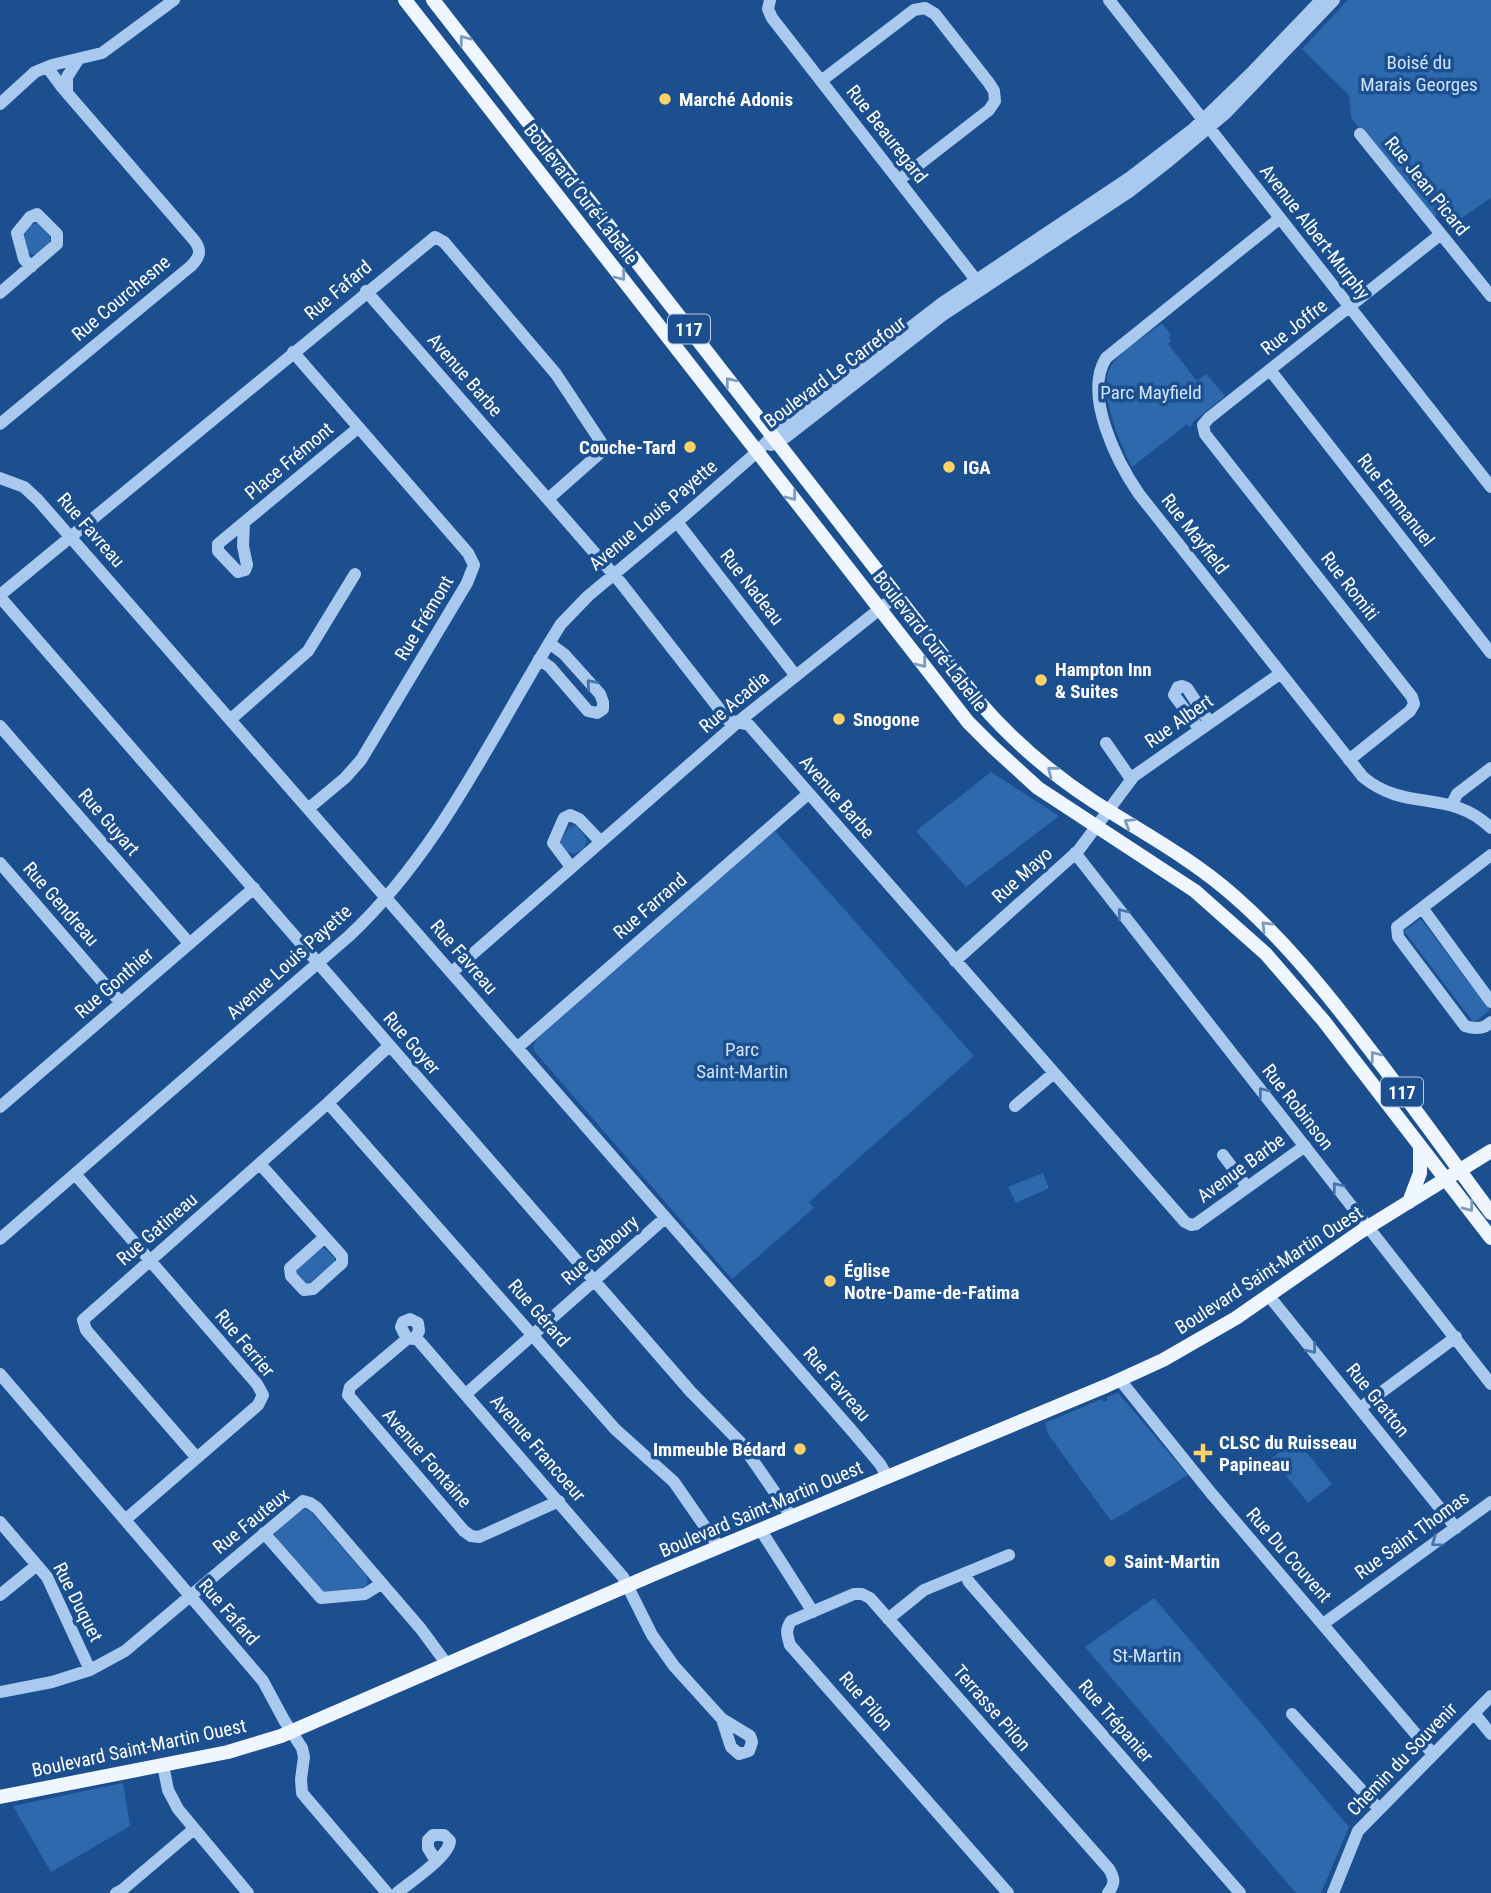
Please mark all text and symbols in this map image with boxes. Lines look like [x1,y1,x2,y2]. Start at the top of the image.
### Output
one-way arrow [459,35,472,48]
park label: Boisé du Marais Georges [1360,51,1478,96]
street label: Rue Beauregard [842,80,932,188]
place label: Marché Adonis [679,88,793,111]
marker: Marché Adonis [657,91,673,107]
street label: Boulevard Curé-Labelle [519,119,643,269]
street label: Rue Jean Picard [1380,132,1474,240]
street label: Avenue Albert-Murphy [1255,160,1375,304]
street label: Rue Courchesne [67,250,175,346]
street label: Rue Fafard [300,255,376,325]
one-way arrow [612,268,625,281]
street label: Rue Joffre [1256,294,1332,360]
street label: Boulevard Le Carrefour [760,311,911,433]
road number: 117 [668,314,710,344]
street label: Avenue Barbe [423,329,507,421]
one-way arrow [726,378,739,390]
park label: Parc Mayfield [1100,381,1202,404]
street label: Place Frémont [240,417,338,505]
place label: Couche-Tard [579,436,676,459]
marker: Couche-Tard [682,439,698,455]
street label: Rue Emmanuel [1353,449,1439,551]
street label: Avenue Louis Payette [584,455,722,575]
place label: IGA [963,456,991,479]
marker: IGA [941,459,957,475]
street label: Rue Favreau [52,488,130,572]
one-way arrow [783,488,796,501]
street label: Rue Mayfield [1156,489,1234,579]
street label: Rue Nadeau [715,544,789,630]
street label: Rue Romiti [1316,547,1384,625]
street label: Boulevard Curé-Labelle [868,566,992,716]
street label: Rue Frémont [390,572,458,664]
one-way arrow [913,656,926,668]
place label: Hampton Inn & Suites [1055,658,1152,703]
street label: Rue Acadia [694,666,774,738]
marker: Hampton Inn & Suites [1033,672,1049,688]
one-way arrow [587,680,599,693]
street label: Rue Albert [1140,689,1218,753]
place label: Snogone [853,708,920,731]
marker: Snogone [831,711,847,727]
street label: Avenue Barbe [795,751,879,843]
one-way arrow [1047,766,1059,779]
street label: Rue Guyart [74,784,144,860]
one-way arrow [1123,818,1136,831]
street label: Rue Mayo [987,842,1057,908]
street label: Rue Gendreau [18,857,104,951]
street label: Rue Farrand [609,868,691,944]
street label: Avenue Louis Payette [222,900,356,1024]
one-way arrow [1118,909,1131,921]
street label: Rue Favreau [425,915,503,999]
one-way arrow [1262,922,1274,934]
street label: Rue Gonthier [70,943,158,1023]
street label: Rue Goyer [379,1007,446,1079]
park label: Parc Saint-Martin [696,1038,788,1083]
one-way arrow [1371,1052,1384,1064]
street label: Rue Robinson [1257,1060,1339,1154]
road number: 117 [1381,1078,1423,1106]
one-way arrow [1258,1087,1271,1100]
street label: Avenue Barbe [1193,1128,1289,1207]
one-way arrow [1332,1182,1345,1194]
street label: Rue Gatineau [112,1188,202,1270]
one-way arrow [1461,1200,1473,1212]
street label: Boulevard Saint-Martin Ouest [1171,1201,1367,1339]
street label: Rue Gaboury [557,1210,643,1290]
place label: Église Notre-Dame-de-Fatima [844,1259,1019,1304]
marker: Église Notre-Dame-de-Fatima [822,1273,838,1289]
street label: Rue Gérard [503,1274,575,1352]
street label: Rue Ferrier [210,1305,280,1382]
one-way arrow [1304,1341,1316,1354]
street label: Rue Favreau [798,1342,876,1426]
street label: Rue Gratton [1341,1359,1415,1441]
street label: Avenue Francoeur [485,1390,591,1506]
street label: Avenue Fontaine [378,1404,476,1512]
place label: CLSC du Ruisseau Papineau [1219,1431,1357,1476]
place label: Immeuble Bédard [653,1438,786,1461]
marker: Immeuble Bédard [792,1441,808,1457]
marker: CLSC du Ruisseau Papineau [1193,1443,1213,1463]
street label: Boulevard Saint-Martin Ouest [656,1456,866,1562]
street label: Rue Fauteux [208,1483,294,1559]
street label: Rue Saint Thomas [1350,1486,1474,1584]
street label: Rue Du Couvent [1242,1503,1336,1607]
one-way arrow [1431,1534,1444,1546]
place label: Saint-Martin [1124,1550,1220,1573]
marker: Saint-Martin [1102,1553,1118,1569]
street label: Rue Duquet [48,1559,108,1645]
street label: Rue Fafard [194,1574,264,1650]
park label: St-Martin [1112,1644,1182,1667]
street label: Terrasse Pilon [948,1660,1036,1756]
street label: Rue Pilon [834,1667,898,1735]
street label: Rue Trépanier [1074,1675,1158,1767]
street label: Chemin du Souvenir [1342,1697,1462,1821]
street label: Boulevard Saint-Martin Ouest [30,1714,248,1782]

